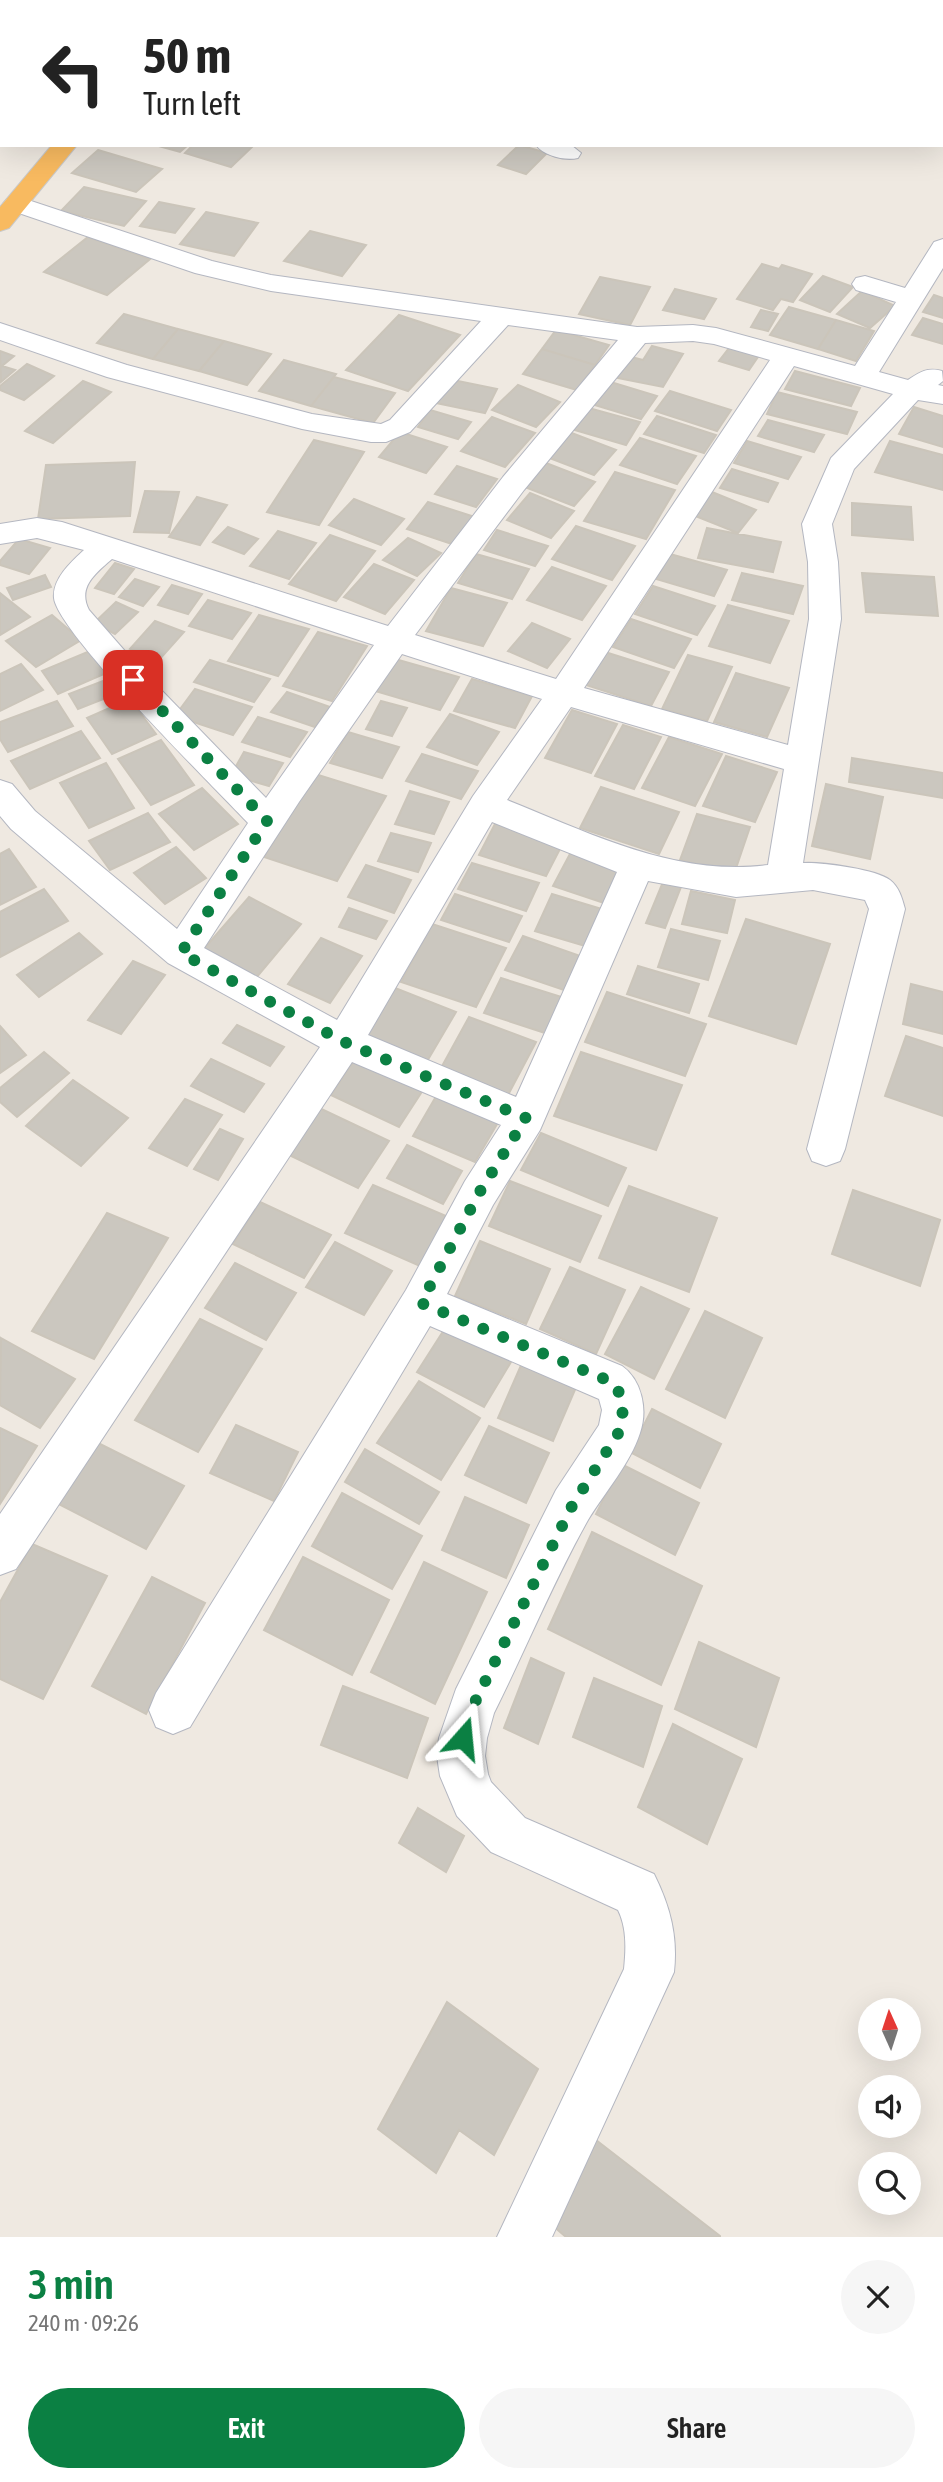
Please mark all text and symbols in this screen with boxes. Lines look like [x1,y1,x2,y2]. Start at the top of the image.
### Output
text: 50 m [143,27,231,83]
icon: left [28,28,119,119]
text: Turn left [143,85,241,122]
pin [103,650,163,710]
icon: arrive [114,661,152,699]
position arrow [426,1701,500,1775]
north arrow [858,1998,920,2062]
map controls [858,1998,921,2215]
button: sound [858,2075,921,2138]
button: search [858,2152,921,2215]
text: 3 min [28,2260,114,2308]
button: close [841,2260,915,2334]
text: 240 m · 09:26 [28,2310,139,2336]
button: Exit [28,2388,465,2468]
button: Share [479,2388,915,2468]

